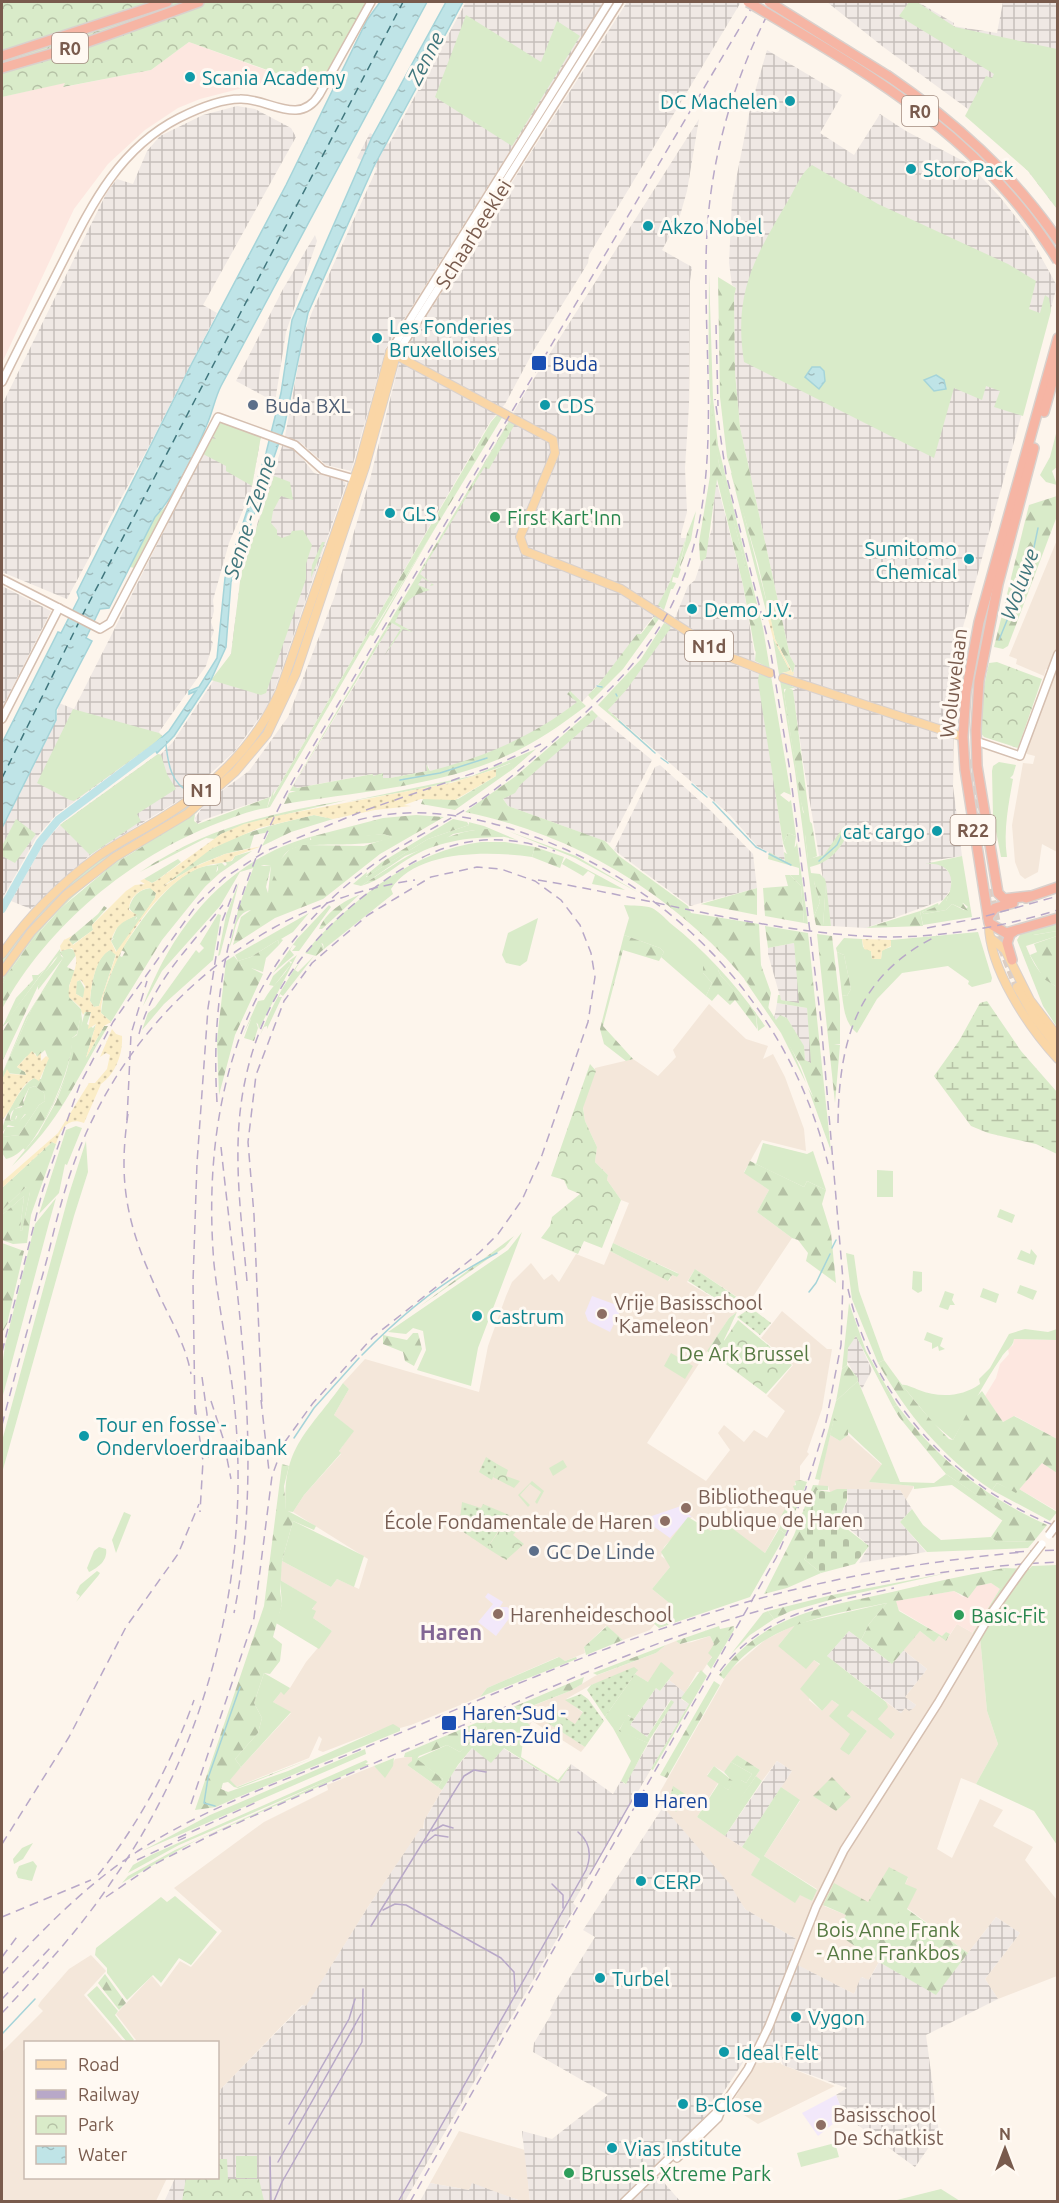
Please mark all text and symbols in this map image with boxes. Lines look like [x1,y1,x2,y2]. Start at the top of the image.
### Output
water label: Zenne [401,27,449,89]
road number: R0 [52,33,88,63]
place label: Scania Academy [202,66,346,89]
marker: Scania Academy [183,70,197,84]
place label: DC Machelen [660,90,778,113]
marker: DC Machelen [783,94,797,108]
road number: R0 [902,96,938,126]
place label: StoroPack [923,158,1014,181]
marker: StoroPack [904,162,918,176]
street label: Schaarbeeklei [430,175,516,293]
place label: Akzo Nobel [660,215,762,238]
marker: Akzo Nobel [641,219,655,233]
place label: Les Fonderies Bruxelloises [389,315,512,361]
marker: Les Fonderies Bruxelloises [370,331,384,345]
place label: Buda [552,352,598,375]
marker: Buda [530,354,548,372]
place label: Buda BXL [265,394,351,417]
place label: CDS [557,394,594,417]
marker: Buda BXL [246,398,260,412]
marker: CDS [538,398,552,412]
water label: Senne - Zenne [218,452,280,582]
place label: GLS [402,502,436,525]
marker: GLS [383,506,397,520]
place label: First Kart'Inn [507,506,622,529]
marker: First Kart'Inn [488,510,502,524]
place label: Sumitomo Chemical [865,537,957,583]
water label: Woluwe [995,545,1043,623]
marker: Sumitomo Chemical [962,552,976,566]
place label: Demo J.V. [704,598,792,621]
marker: Demo J.V. [685,602,699,616]
street label: Woluwelaan [935,627,971,739]
road number: N1d [685,631,733,661]
road number: N1 [184,775,220,805]
road number: R22 [950,815,996,845]
place label: cat cargo [843,820,925,843]
marker: cat cargo [930,824,944,838]
place label: Vrije Basisschool 'Kameleon' [614,1291,762,1337]
place label: Castrum [489,1305,564,1328]
marker: Vrije Basisschool 'Kameleon' [595,1307,609,1321]
marker: Castrum [470,1309,484,1323]
park label: De Ark Brussel [679,1342,809,1365]
place label: Tour en fosse - Ondervloerdraaibank [96,1413,287,1459]
marker: Tour en fosse - Ondervloerdraaibank [77,1429,91,1443]
place label: Bibliotheque publique de Haren [698,1485,863,1531]
marker: Bibliotheque publique de Haren [679,1501,693,1515]
place label: École Fondamentale de Haren [384,1510,653,1533]
marker: École Fondamentale de Haren [658,1514,672,1528]
place label: GC De Linde [546,1540,655,1563]
marker: GC De Linde [527,1544,541,1558]
place label: Harenheideschool [510,1603,672,1626]
place label: Basic-Fit [971,1604,1046,1627]
marker: Harenheideschool [491,1607,505,1621]
marker: Basic-Fit [952,1608,966,1622]
district label: Haren [420,1619,482,1644]
place label: Haren-Sud - Haren-Zuid [462,1701,566,1747]
marker: Haren-Sud - Haren-Zuid [440,1714,458,1732]
place label: Haren [654,1789,708,1812]
marker: Haren [632,1791,650,1809]
place label: CERP [653,1870,701,1893]
marker: CERP [634,1874,648,1888]
park label: Bois Anne Frank - Anne Frankbos [816,1918,960,1964]
place label: Turbel [612,1967,670,1990]
marker: Turbel [593,1971,607,1985]
place label: Vygon [808,2006,865,2029]
marker: Vygon [789,2010,803,2024]
legend [24,2041,219,2179]
place label: Ideal Felt [736,2041,819,2064]
marker: Ideal Felt [717,2045,731,2059]
text: Road [78,2054,120,2074]
text: Railway [78,2084,140,2104]
place label: B-Close [695,2093,762,2116]
marker: B-Close [676,2097,690,2111]
place label: Basisschool De Schatkist [833,2103,944,2149]
text: Park [78,2114,114,2134]
marker: Basisschool De Schatkist [814,2118,828,2132]
north arrow [975,2119,1035,2179]
text: N [999,2125,1011,2143]
place label: Vias Institute [624,2137,742,2160]
marker: Vias Institute [605,2141,619,2155]
text: Water [78,2144,128,2164]
place label: Brussels Xtreme Park [581,2162,771,2185]
marker: Brussels Xtreme Park [562,2166,576,2180]

